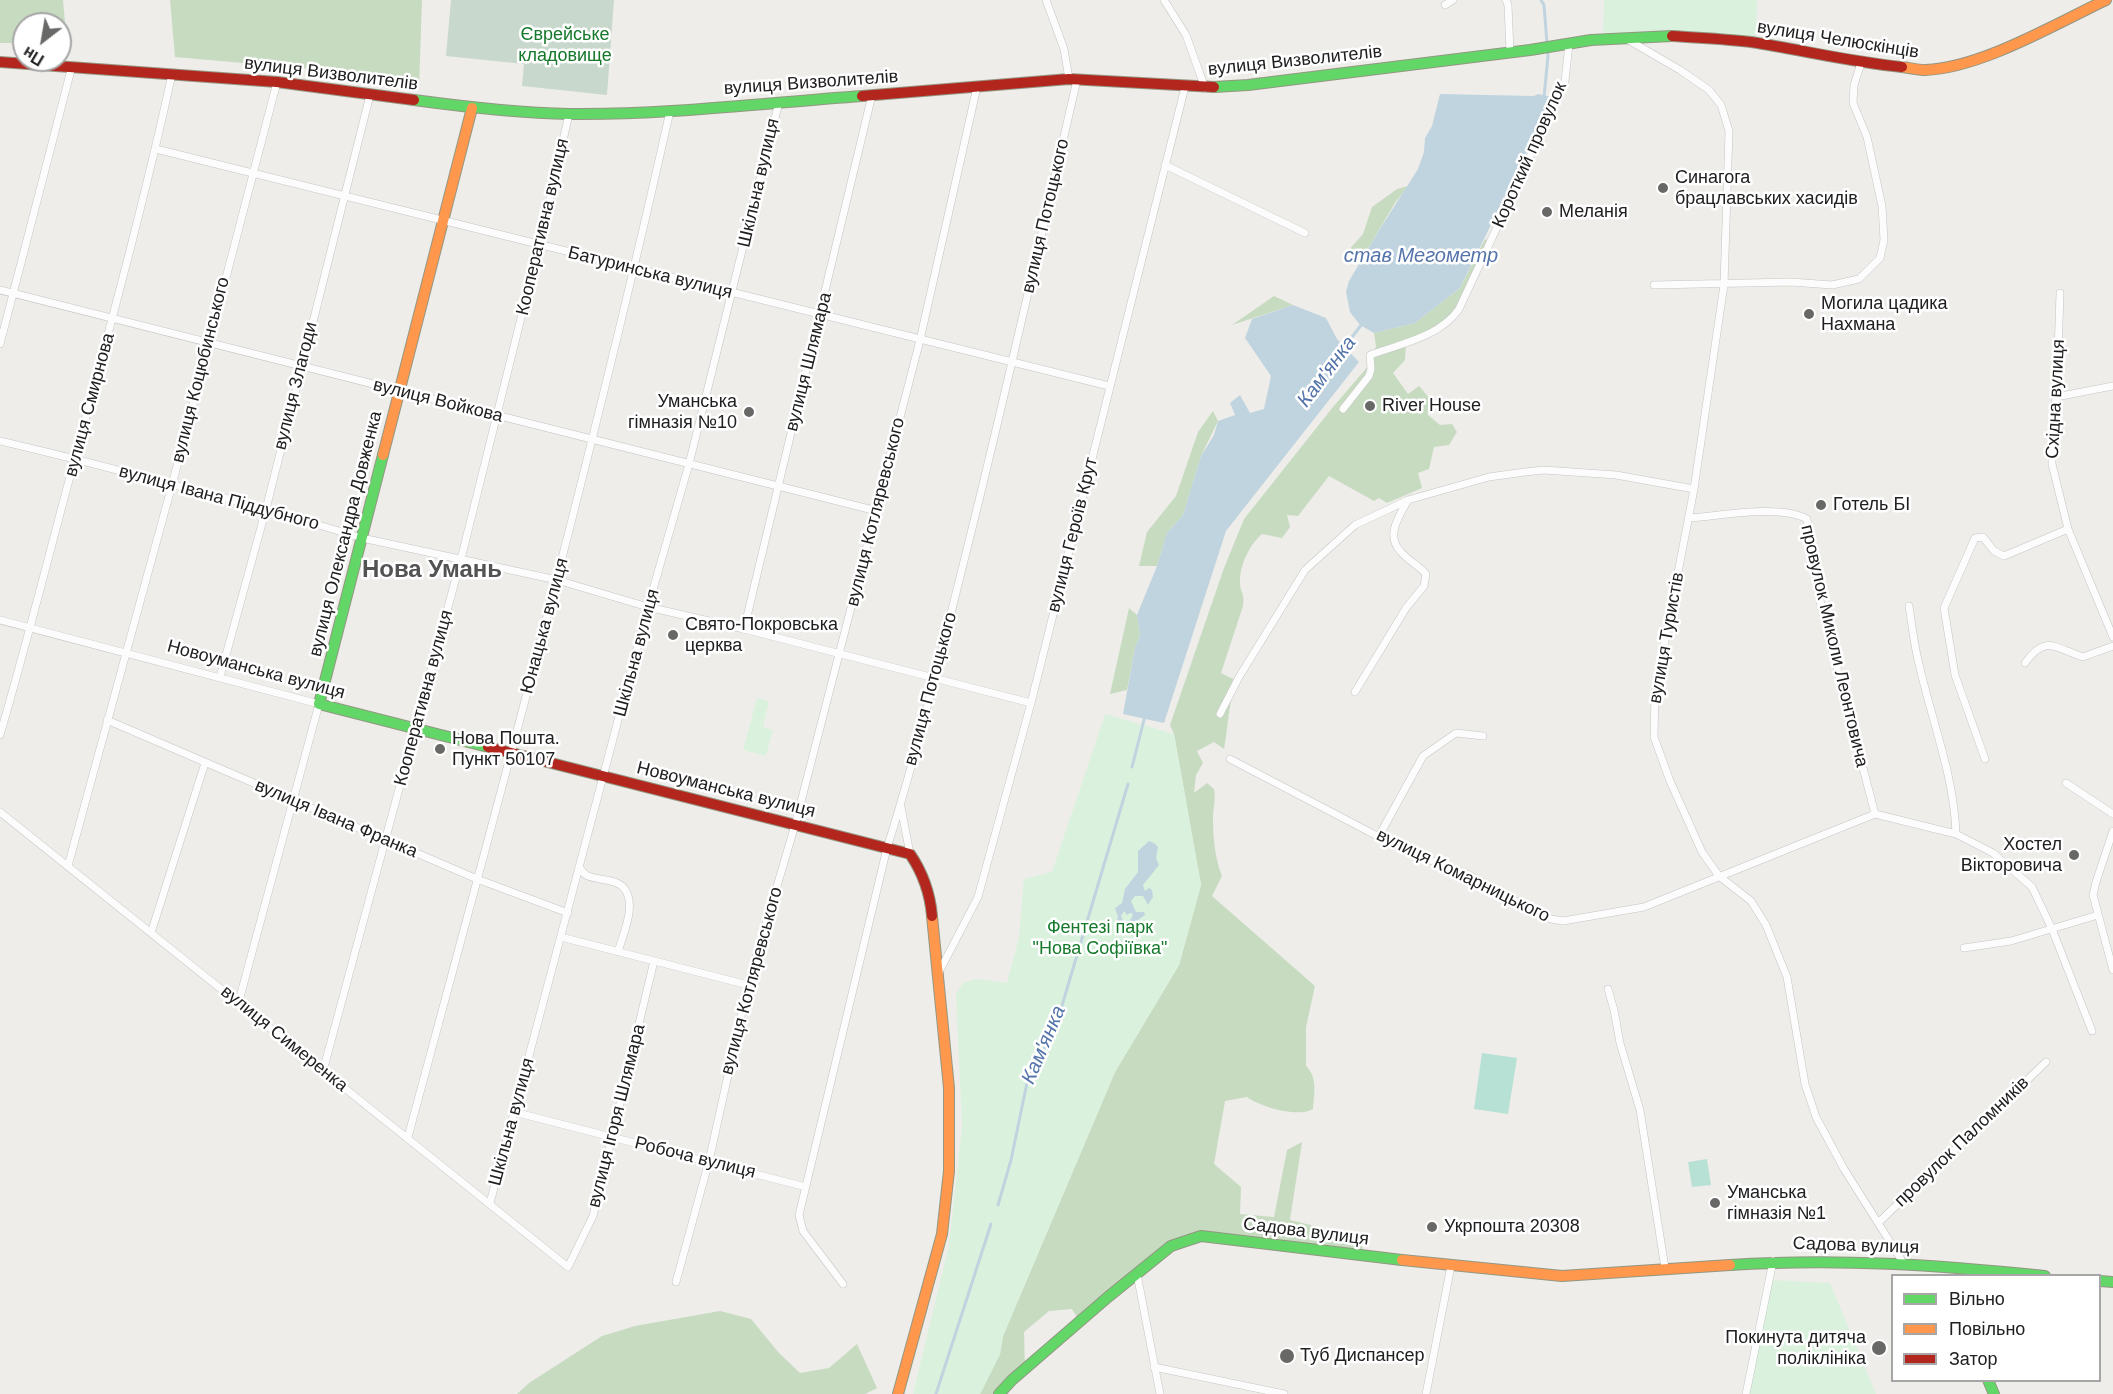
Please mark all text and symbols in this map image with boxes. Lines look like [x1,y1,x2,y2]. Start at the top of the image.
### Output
north arrow [12,12,72,72]
street label: вулиця Челюскінців [1756,17,1920,63]
park label: Єврейське кладовище [518,24,612,66]
street label: вулиця Визволителів [1207,41,1383,81]
text: Пн [20,43,47,69]
street label: вулиця Визволителів [243,53,419,95]
street label: вулиця Визволителів [723,66,899,100]
street label: Короткий провулок [1488,79,1572,231]
street label: Шкільна вулиця [734,116,784,250]
street label: Кооперативна вулиця [512,136,574,318]
street label: вулиця Потоцького [1018,137,1074,295]
place label: Синагога брацлавських хасидів [1675,167,1858,210]
marker: Синагога брацлавських хасидів [1656,181,1670,195]
place label: Меланія [1559,201,1628,223]
marker: Меланія [1540,205,1554,219]
street label: Батуринська вулиця [566,242,734,304]
water label: став Мегометр [1344,244,1498,268]
street label: вулиця Коцюбинського [167,275,235,465]
street label: вулиця Шлямара [781,290,837,434]
place label: Могила цадика Нахмана [1821,293,1948,336]
marker: Могила цадика Нахмана [1802,307,1816,321]
street label: вулиця Злагоди [270,320,322,452]
street label: вулиця Смирнова [60,331,120,479]
water label: Кам'янка [1293,332,1361,412]
street label: Східна вулиця [2042,339,2070,459]
street label: вулиця Войкова [371,374,505,428]
place label: Уманська гімназія №10 [628,391,737,434]
place label: River House [1382,395,1481,417]
marker: River House [1363,399,1377,413]
marker: Уманська гімназія №10 [742,405,756,419]
street label: вулиця Олександра Довженка [305,409,387,659]
street label: вулиця Котляревського [842,415,910,609]
street label: вулиця Героїв Крут [1043,455,1103,615]
street label: вулиця Івана Піддубного [117,461,321,535]
place label: Готель БІ [1833,494,1910,516]
marker: Готель БІ [1814,498,1828,512]
street label: провулок Миколи Леонтовича [1796,523,1872,769]
district label: Нова Умань [362,556,502,584]
street label: Юнацька вулиця [517,556,573,696]
street label: вулиця Туристів [1645,571,1689,705]
street label: Шкільна вулиця [610,587,664,719]
street label: Кооперативна вулиця [390,608,458,788]
street label: вулиця Потоцького [900,610,962,768]
place label: Свято-Покровська церква [685,614,838,656]
marker: Свято-Покровська церква [666,628,680,642]
street label: Новоуманська вулиця [165,636,347,704]
place label: Нова Пошта. Пункт 50107 [452,728,560,771]
marker: Нова Пошта. Пункт 50107 [433,742,447,756]
street label: Новоуманська вулиця [634,757,818,823]
street label: вулиця Івана Франка [251,775,421,863]
street label: вулиця Комарницького [1373,825,1553,927]
place label: Хостел Вікторовича [1961,834,2062,876]
marker: Хостел Вікторовича [2067,848,2081,862]
street label: вулиця Котляревського [717,885,787,1077]
park label: Фентезі парк "Нова Софіївка" [1033,917,1167,960]
street label: вулиця Симеренка [216,981,352,1097]
water label: Кам'янка [1017,1002,1071,1088]
street label: вулиця Ігоря Шлямара [584,1022,650,1210]
street label: Шкільна вулиця [485,1056,539,1188]
street label: провулок Паломників [1890,1072,2034,1212]
street label: Робоча вулиця [632,1133,758,1183]
place label: Уманська гімназія №1 [1727,1182,1826,1224]
marker: Уманська гімназія №1 [1708,1196,1722,1210]
street label: Садова вулиця [1242,1214,1370,1250]
place label: Укрпошта 20308 [1444,1216,1580,1238]
marker: Укрпошта 20308 [1425,1220,1439,1234]
street label: Садова вулиця [1792,1233,1920,1259]
legend [1891,1274,2101,1382]
text: Вільно [1949,1289,2005,1309]
text: Повільно [1949,1319,2025,1339]
place label: Покинута дитяча поліклініка [1725,1327,1866,1370]
marker: Покинута дитяча поліклініка [1870,1339,1888,1357]
place label: Туб Диспансер [1300,1345,1424,1367]
marker: Туб Диспансер [1278,1347,1296,1365]
text: Затор [1949,1349,1998,1369]

